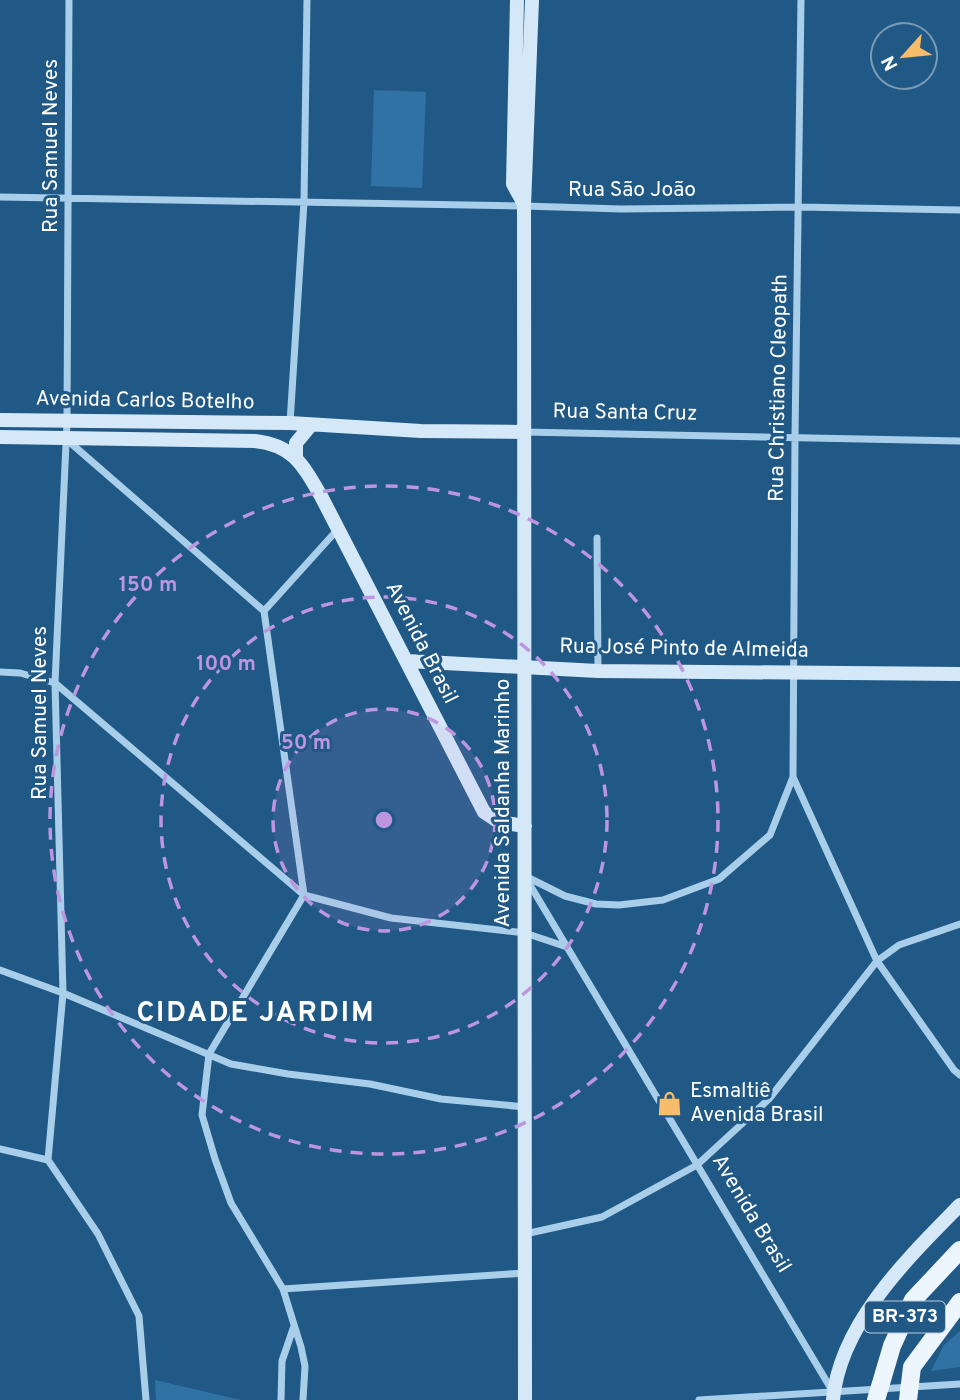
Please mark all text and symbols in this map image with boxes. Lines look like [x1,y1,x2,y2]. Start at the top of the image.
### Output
north arrow [869,21,939,91]
text: N [877,51,904,74]
street label: Rua Samuel Neves [38,59,65,233]
street label: Rua São João [568,177,696,204]
street label: Rua Christiano Cleopath [764,274,794,502]
street label: Avenida Carlos Botelho [35,386,255,416]
street label: Rua Santa Cruz [552,398,698,428]
text: 150 m [119,572,177,599]
street label: Avenida Brasil [379,577,463,709]
street label: Rua Samuel Neves [27,626,54,800]
street label: Rua José Pinto de Almeida [559,633,809,665]
text: 100 m [196,651,256,678]
street label: Avenida Saldanha Marinho [490,679,517,927]
text: 50 m [281,730,331,757]
centre of rings [372,808,396,832]
district label: CIDADE JARDIM [136,996,376,1032]
place label: Esmaltiê Avenida Brasil [690,1078,824,1129]
shop icon: Esmaltiê Avenida Brasil [656,1089,684,1117]
street label: Avenida Brasil [705,1150,797,1278]
road number: BR-373 [865,1302,945,1332]

